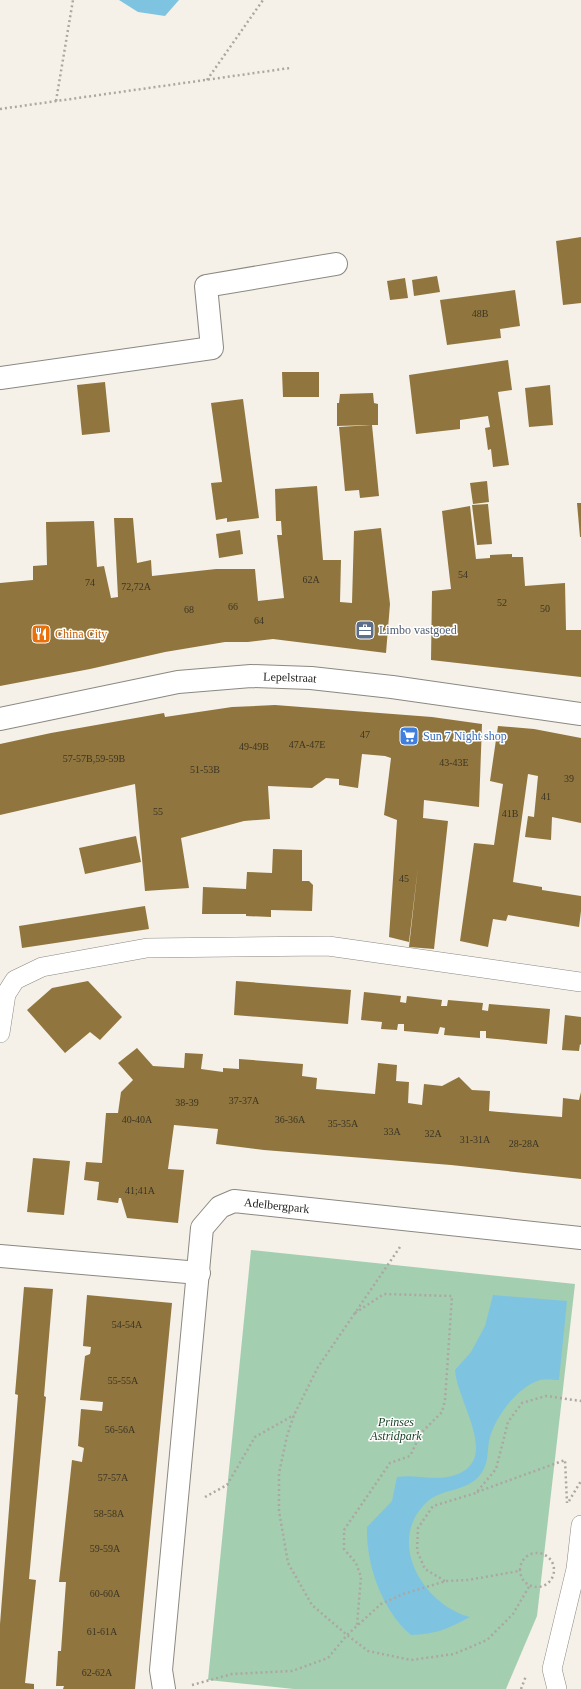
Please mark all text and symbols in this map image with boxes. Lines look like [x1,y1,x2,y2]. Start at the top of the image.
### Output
house number: 48B [472,308,489,319]
house number: 54 [458,569,468,580]
house number: 62A [302,574,320,585]
house number: 74 [85,577,95,588]
house number: 72,72A [121,581,152,592]
house number: 52 [497,597,507,608]
house number: 66 [228,601,238,612]
house number: 50 [540,603,550,614]
house number: 68 [184,604,194,615]
house number: 64 [254,615,264,626]
office icon: Limbo vastgoed [354,619,376,641]
restaurant icon: China City [30,623,52,645]
place label: Limbo vastgoed [379,623,457,637]
place label: China City [55,627,107,641]
street label: Lepelstraat [263,669,318,686]
supermarket icon: Sun 7 Night shop [398,725,420,747]
house number: 47 [360,729,370,740]
place label: Sun 7 Night shop [423,729,507,743]
house number: 47A-47E [289,739,325,750]
house number: 49-49B [239,741,269,752]
house number: 57-57B,59-59B [63,753,126,764]
house number: 43-43E [439,757,469,768]
house number: 51-53B [190,764,220,775]
house number: 39 [564,773,574,784]
house number: 41 [541,791,551,802]
house number: 55 [153,806,163,817]
house number: 41B [502,808,519,819]
house number: 45 [399,873,409,884]
house number: 37-37A [229,1095,260,1106]
house number: 38-39 [175,1097,199,1108]
house number: 40-40A [122,1114,153,1125]
house number: 36-36A [275,1114,306,1125]
house number: 35-35A [328,1118,359,1129]
house number: 33A [383,1126,401,1137]
house number: 32A [424,1128,442,1139]
house number: 31-31A [460,1134,491,1145]
house number: 28-28A [509,1138,540,1149]
house number: 41;41A [125,1185,156,1196]
street label: Adelbergpark [243,1195,310,1216]
house number: 54-54A [112,1319,143,1330]
house number: 55-55A [108,1375,139,1386]
park label: Prinses Astridpark [369,1415,422,1443]
house number: 56-56A [105,1424,136,1435]
house number: 57-57A [98,1472,129,1483]
house number: 58-58A [94,1508,125,1519]
house number: 59-59A [90,1543,121,1554]
house number: 60-60A [90,1588,121,1599]
house number: 61-61A [87,1626,118,1637]
house number: 62-62A [82,1667,113,1678]

